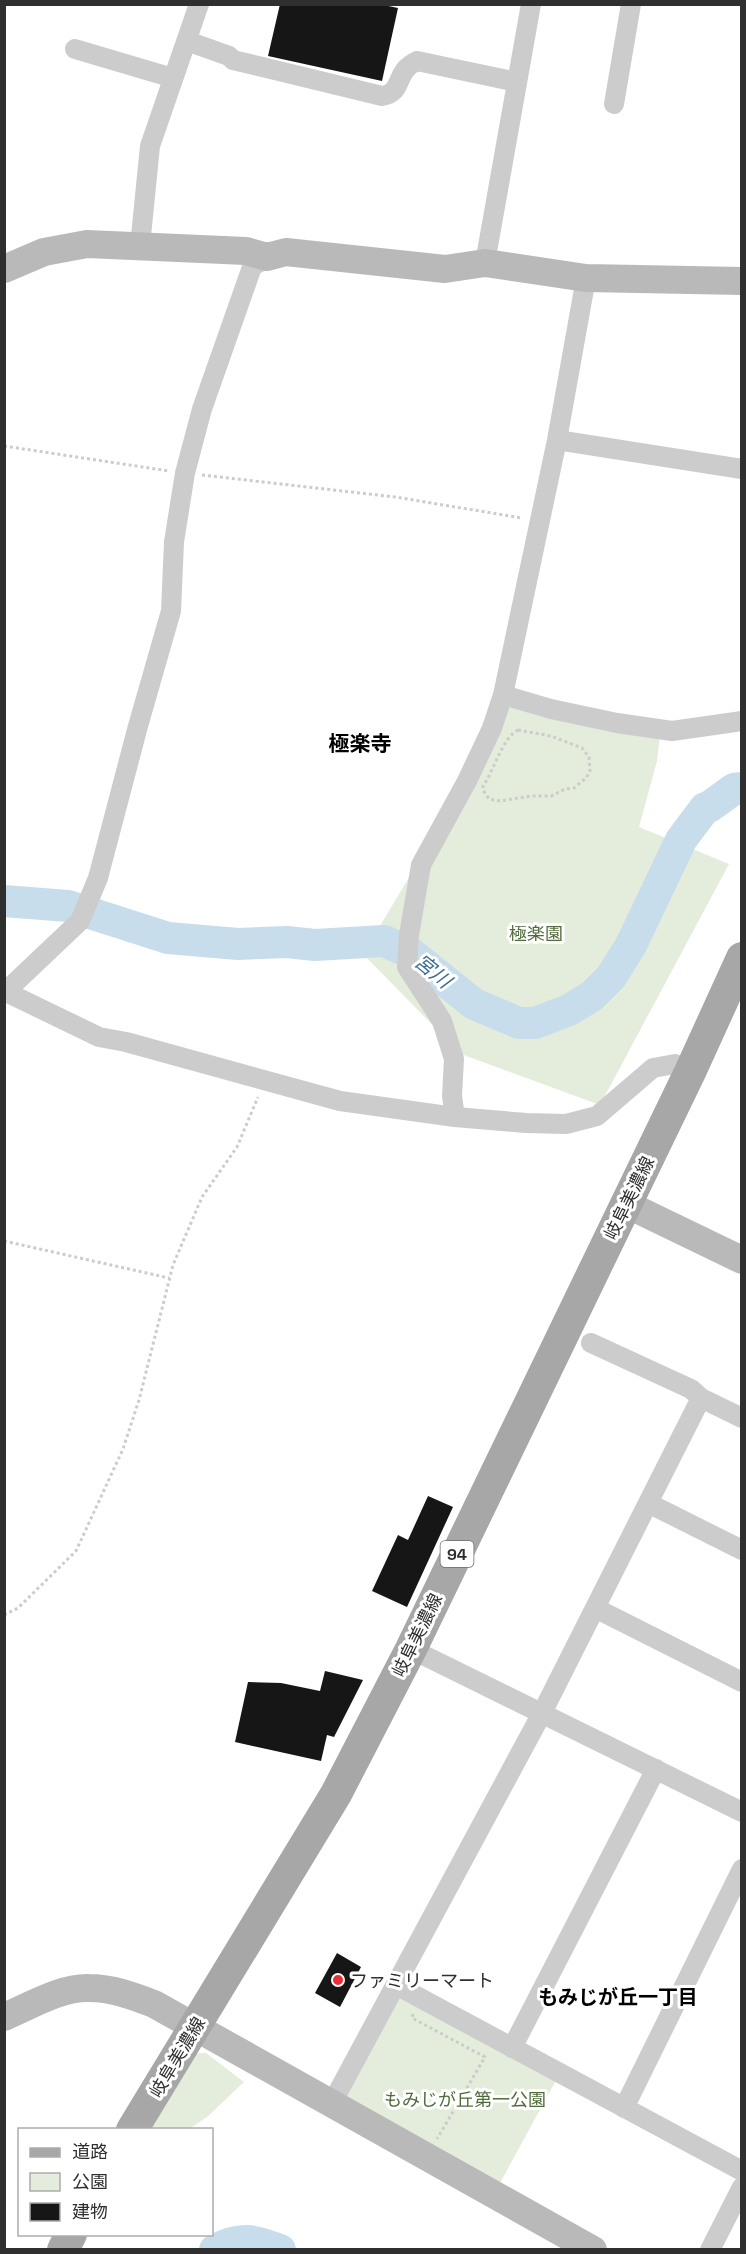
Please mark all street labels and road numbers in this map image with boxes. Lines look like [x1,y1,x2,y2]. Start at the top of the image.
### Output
street label: 岐阜美濃線 [599,1153,659,1243]
road number: 94 [440,1541,474,1567]
street label: 岐阜美濃線 [387,1590,447,1680]
street label: 岐阜美濃線 [144,2013,210,2101]

